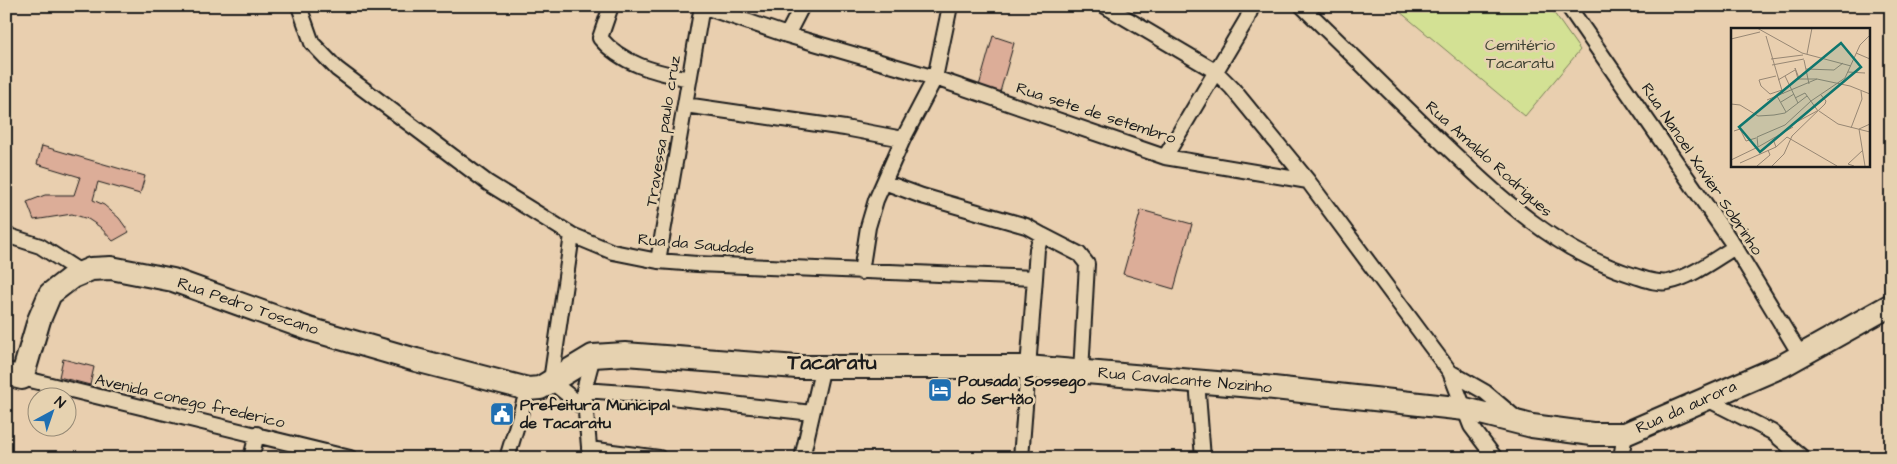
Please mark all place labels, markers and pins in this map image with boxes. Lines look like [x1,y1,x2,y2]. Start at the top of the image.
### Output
place label: Pousada Sossego do Sertão [957,370,1087,410]
hotel icon: Pousada Sossego do Sertão [927,377,953,403]
place label: Prefeitura Municipal de Tacaratu [519,394,671,434]
public building icon: Prefeitura Municipal de Tacaratu [489,401,515,427]

